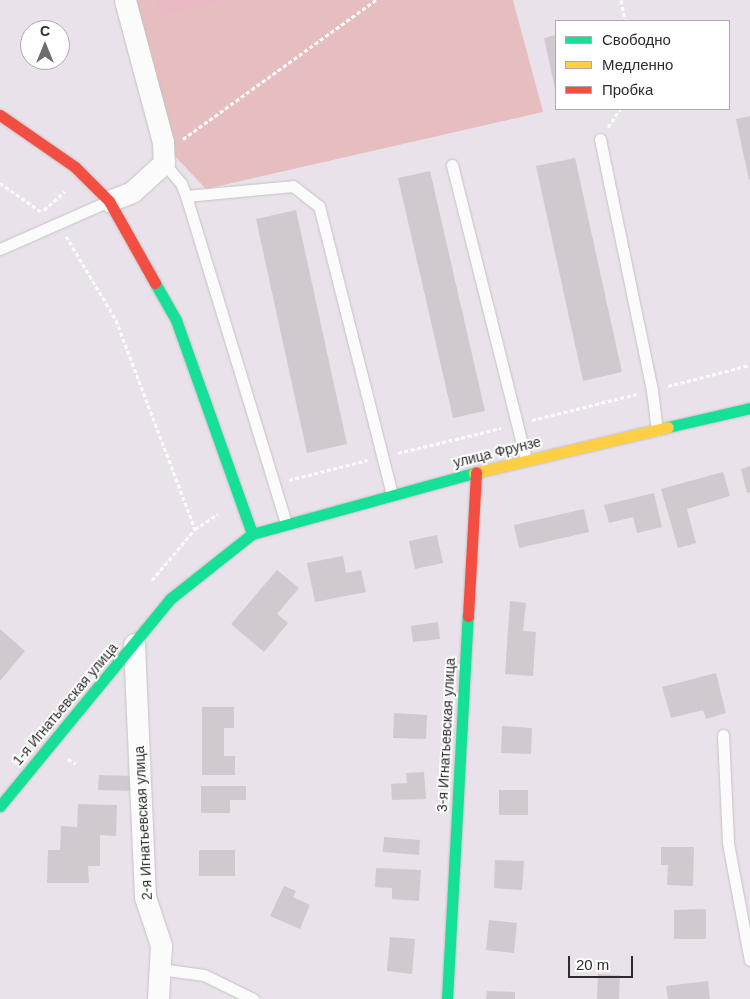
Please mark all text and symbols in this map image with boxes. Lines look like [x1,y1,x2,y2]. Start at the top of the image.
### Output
north arrow [20,20,70,70]
legend [555,20,730,110]
text: С [40,23,50,39]
text: Свободно [602,31,671,48]
text: Медленно [602,56,673,73]
text: Пробка [602,81,653,98]
street label: улица Фрунзе [452,433,542,471]
street label: 1-я Игнатьевская улица [9,640,121,768]
street label: 3-я Игнатьевская улица [434,658,458,812]
street label: 2-я Игнатьевская улица [131,746,155,900]
scale bar [570,946,635,978]
text: 20 m [576,956,609,973]

